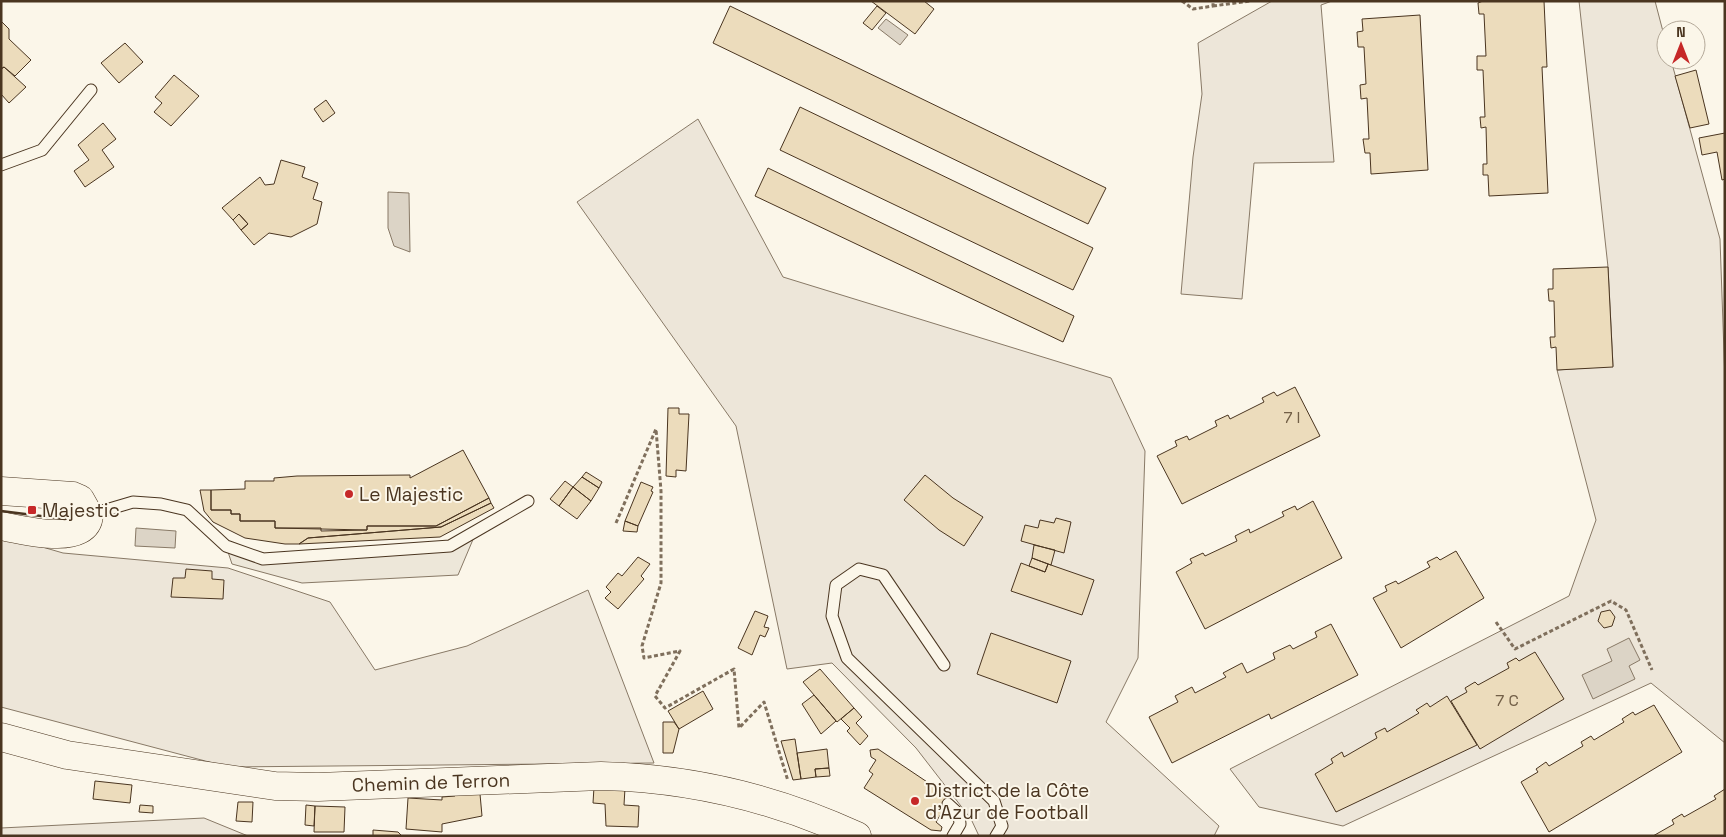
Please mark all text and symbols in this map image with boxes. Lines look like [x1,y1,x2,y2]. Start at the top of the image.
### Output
north arrow [1656,20,1706,70]
text: N [1676,23,1686,41]
house number: 7 I [1283,407,1301,428]
place label: Le Majestic [359,482,463,507]
marker: Le Majestic [343,488,355,500]
place label: Majestic [42,498,120,523]
marker: Majestic [26,504,38,516]
house number: 7 C [1495,690,1519,711]
street label: Chemin de Terron [351,767,511,798]
place label: District de la Côte d'Azur de Football [925,778,1089,825]
marker: District de la Côte d'Azur de Football [909,795,921,807]

